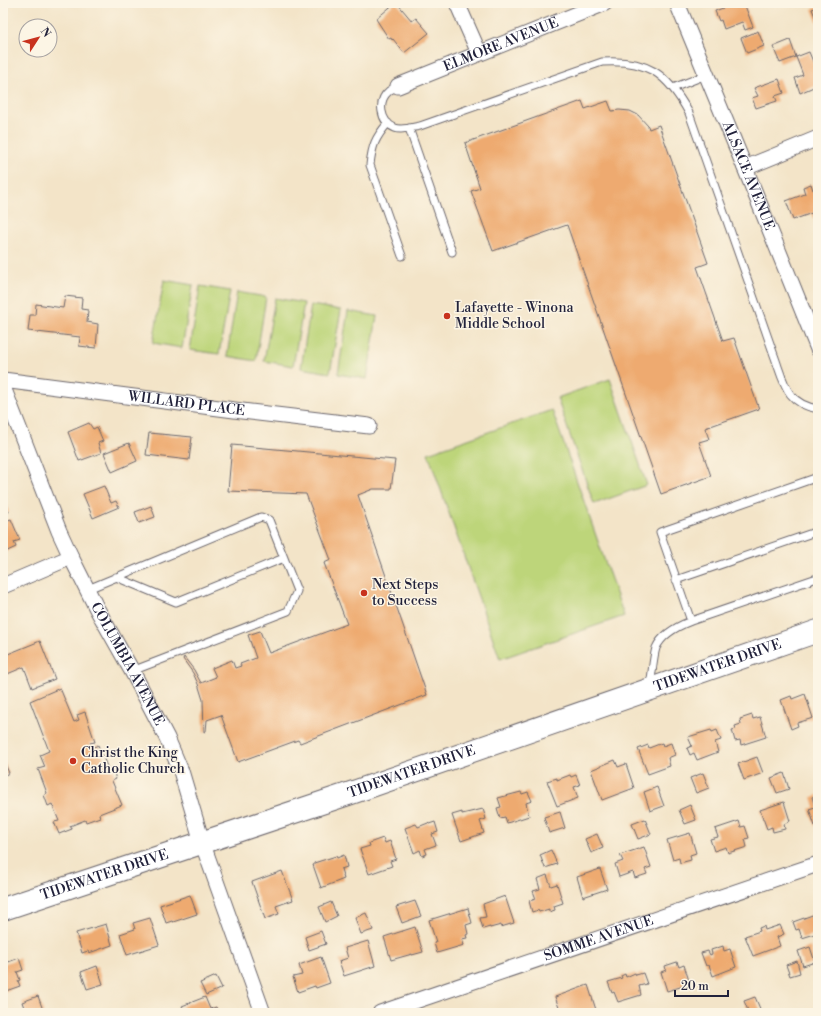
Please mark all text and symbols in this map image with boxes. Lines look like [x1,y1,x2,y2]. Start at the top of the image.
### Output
street label: ELMORE AVENUE [441,13,561,76]
north arrow [18,18,58,58]
text: N [37,25,54,41]
street label: ALSACE AVENUE [717,118,778,233]
place label: Lafayette - Winona Middle School [455,299,575,333]
marker: Lafayette - Winona Middle School [442,311,452,321]
street label: WILLARD PLACE [126,387,246,420]
place label: Next Steps to Success [372,576,438,610]
marker: Next Steps to Success [359,588,369,598]
street label: COLUMBIA AVENUE [86,599,168,729]
street label: TIDEWATER DRIVE [652,635,784,696]
street label: TIDEWATER DRIVE [346,742,478,802]
place label: Christ the King Catholic Church [81,744,186,778]
marker: Christ the King Catholic Church [68,756,78,766]
street label: TIDEWATER DRIVE [38,845,171,905]
street label: SOMME AVENUE [542,912,656,966]
scale bar [675,972,728,998]
text: 20 m [681,979,709,994]

